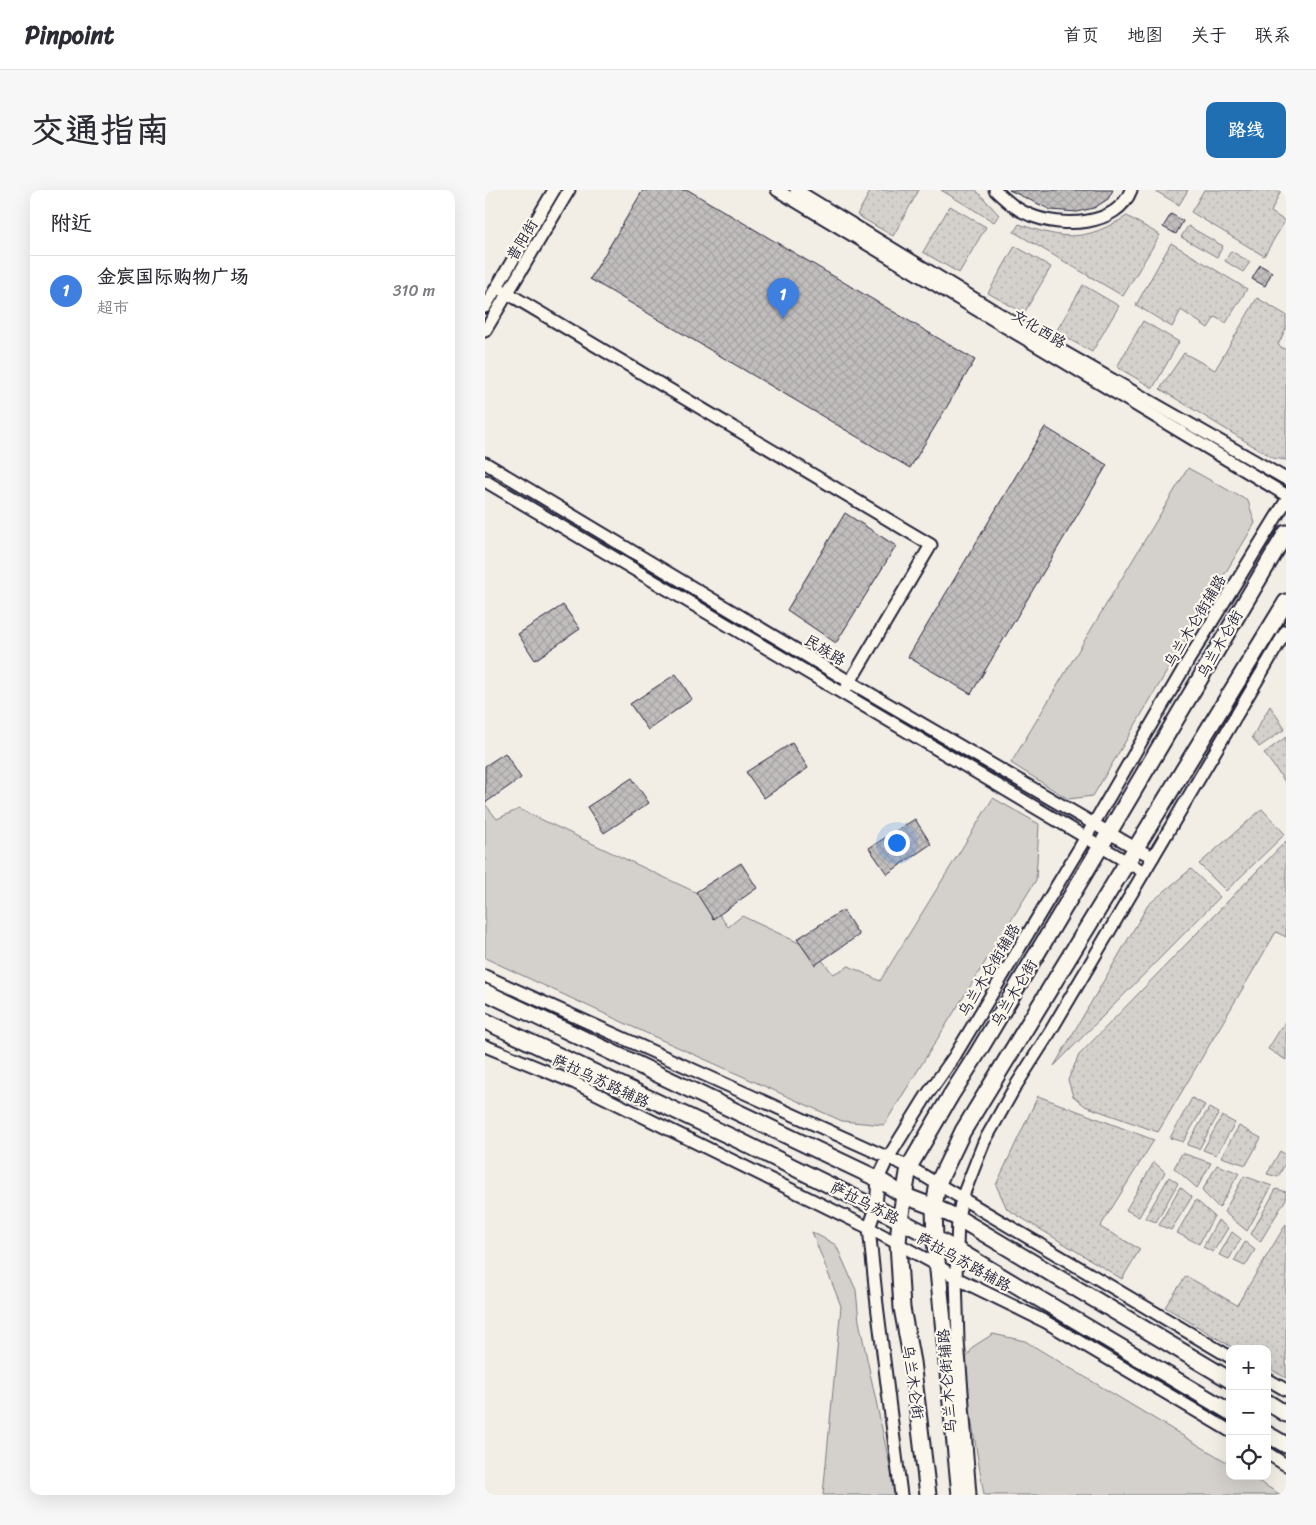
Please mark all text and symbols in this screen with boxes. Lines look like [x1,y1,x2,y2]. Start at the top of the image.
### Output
text: Pinpoint [25,14,114,56]
text: 首页 [1063,19,1099,51]
text: 地图 [1127,19,1163,51]
text: 关于 [1191,19,1227,51]
text: 联系 [1255,19,1291,51]
text: 交通指南 [30,99,170,161]
button: 路线 [1206,102,1286,158]
text: 附近 [50,204,92,242]
street label: 普阳街 [499,214,545,266]
text: 金宸国际购物广场 [97,260,249,293]
text: 1 [63,276,69,305]
text: 310 m [393,276,435,305]
pin: 1 [767,278,799,319]
text: 超市 [97,293,129,322]
street label: 文化西路 [1007,302,1071,356]
street label: 乌兰木仑街辅路 [1160,571,1230,671]
street label: 乌兰木仑街 [1193,607,1247,681]
street label: 民族路 [799,627,851,673]
your location [884,830,910,856]
street label: 乌兰木仑街辅路 [954,920,1024,1020]
street label: 乌兰木仑街 [987,956,1041,1030]
street label: 萨拉乌苏路辅路 [548,1047,654,1115]
street label: 萨拉乌苏路 [826,1174,904,1232]
street label: 萨拉乌苏路辅路 [912,1225,1016,1299]
street label: 乌兰木仑街辅路 [930,1328,964,1434]
street label: 乌兰木仑街 [895,1343,931,1421]
map controls [1226,1345,1271,1480]
button: + [1226,1345,1271,1390]
button: − [1226,1390,1271,1435]
button: locate [1226,1435,1271,1480]

